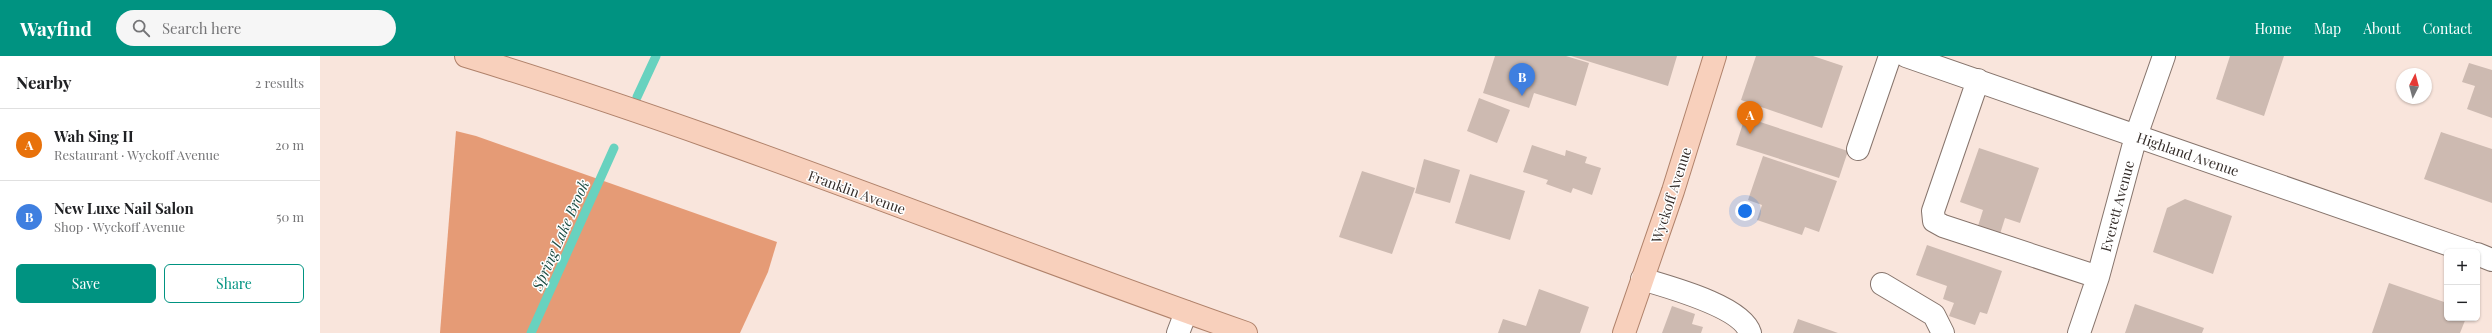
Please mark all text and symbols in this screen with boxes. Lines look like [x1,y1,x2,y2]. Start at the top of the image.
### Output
search box [116,10,396,46]
text: Wayfind [20,15,92,41]
icon: search [130,17,152,39]
text: Search here [162,18,241,38]
text: Home [2254,19,2292,38]
text: Map [2314,19,2341,38]
text: About [2363,19,2401,38]
text: Contact [2423,19,2472,38]
pin: B [1509,63,1535,96]
north arrow [2396,68,2432,104]
text: Nearby [16,71,71,93]
text: 2 results [255,74,304,91]
pin: A [1737,101,1763,134]
text: Wah Sing II [54,126,134,146]
street label: Highland Avenue [2134,128,2242,180]
text: A [25,136,33,153]
text: 20 m [275,136,304,153]
street label: Wyckoff Avenue [1646,145,1695,246]
text: Restaurant · Wyckoff Avenue [54,146,220,163]
street label: Everett Avenue [2096,158,2138,254]
street label: Franklin Avenue [806,166,908,218]
water label: Spring Lake Brook [526,176,593,294]
text: New Luxe Nail Salon [54,198,194,218]
your location [1735,201,1755,221]
text: B [25,208,33,225]
text: 50 m [276,208,304,225]
text: Shop · Wyckoff Avenue [54,218,185,235]
map controls [2444,249,2480,321]
button: + [2444,249,2480,285]
button: Save [16,264,156,303]
button: Share [164,264,304,303]
button: − [2444,285,2480,321]

